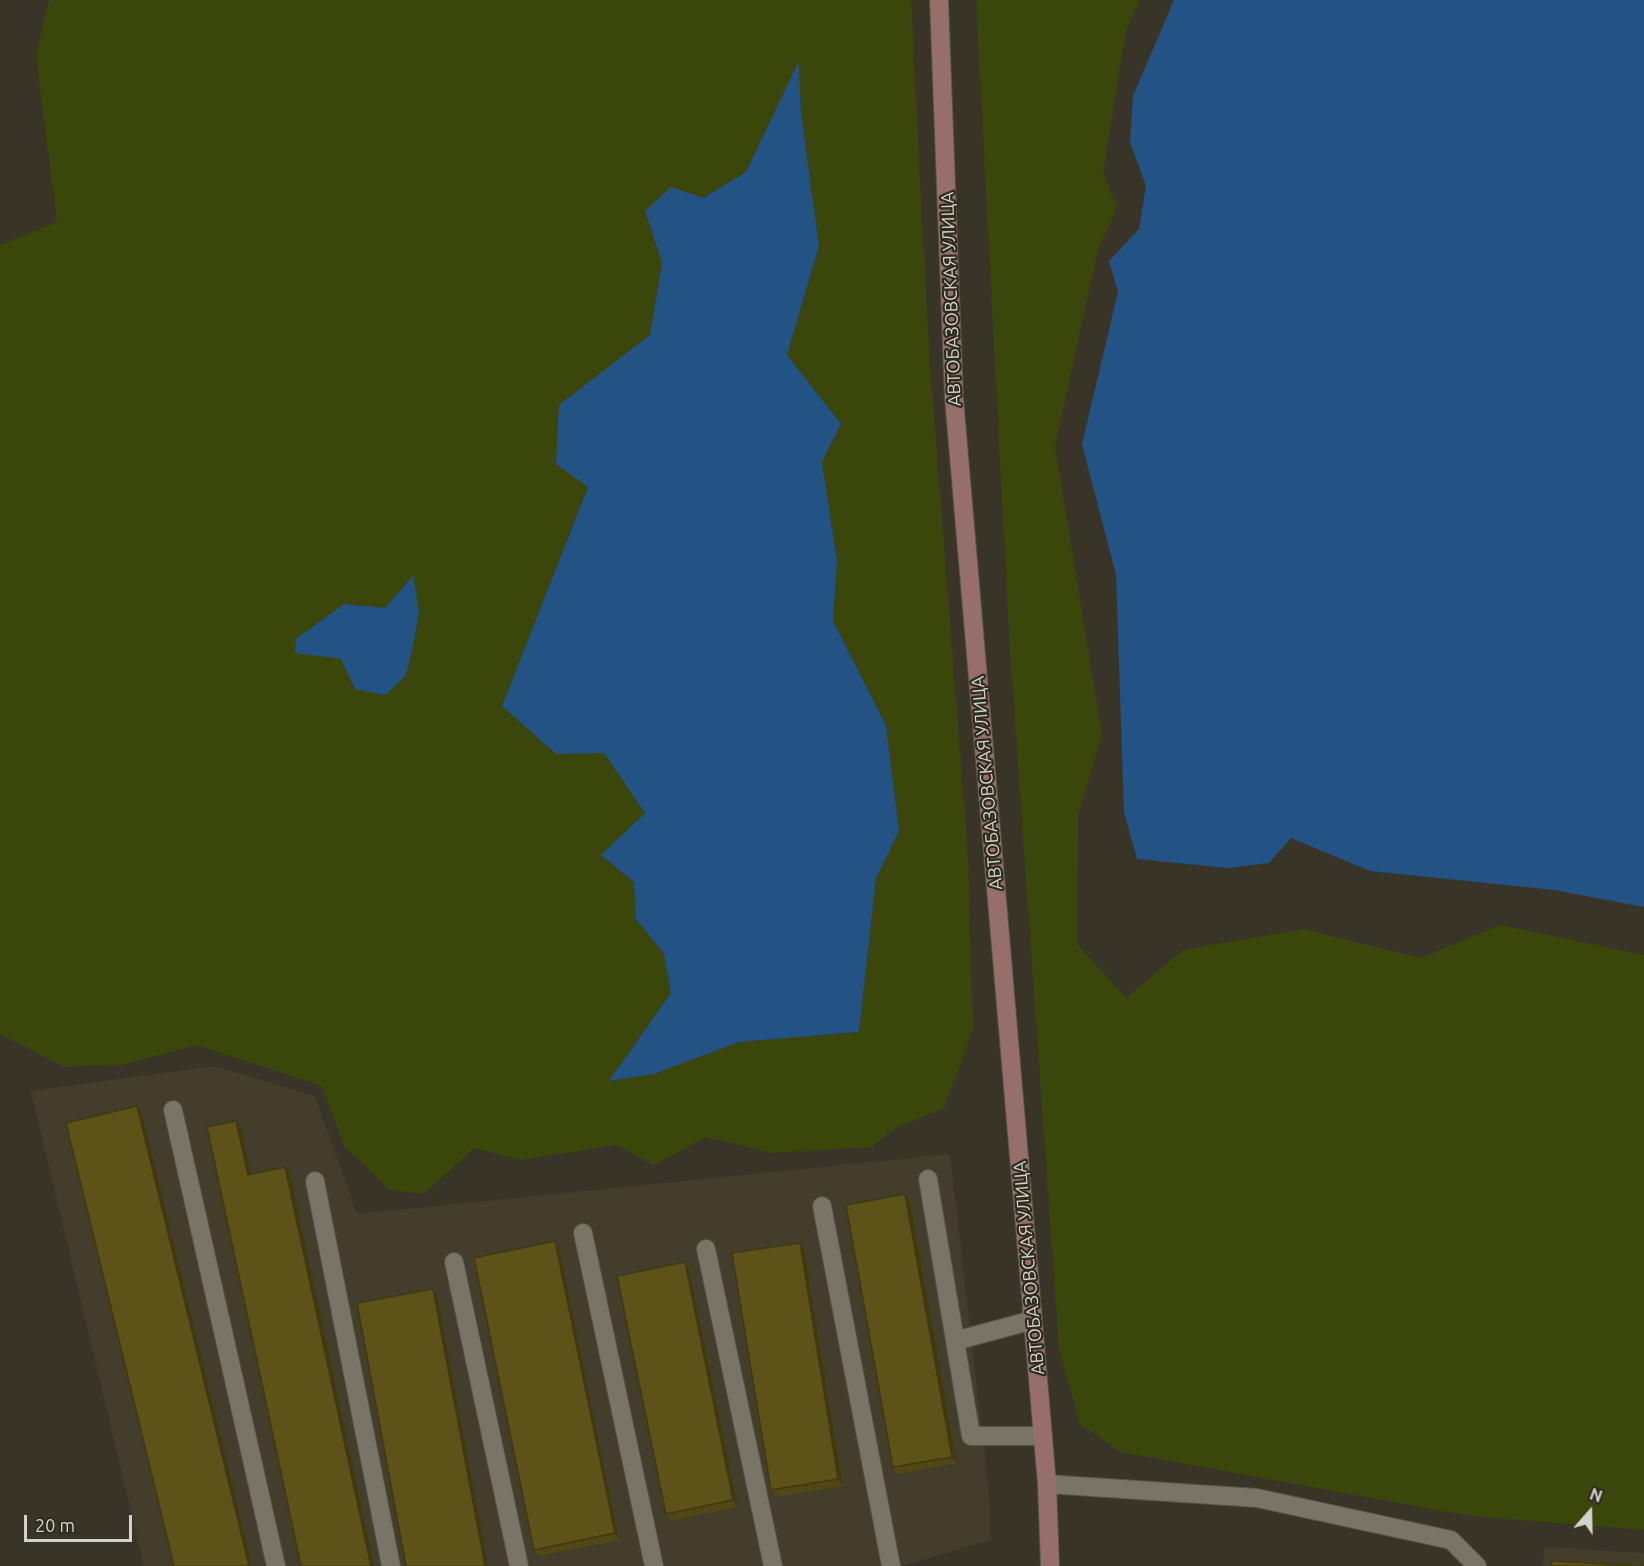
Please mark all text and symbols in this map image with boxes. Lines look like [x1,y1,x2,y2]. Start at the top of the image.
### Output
street label: АВТОБАЗОВСКАЯ УЛИЦА [936,191,966,407]
street label: АВТОБАЗОВСКАЯ УЛИЦА [967,675,1007,891]
street label: АВТОБАЗОВСКАЯ УЛИЦА [1009,1160,1049,1376]
north arrow [1560,1482,1620,1542]
text: N [1587,1485,1605,1506]
scale bar [27,1503,135,1541]
text: 20 m [35,1515,75,1535]

